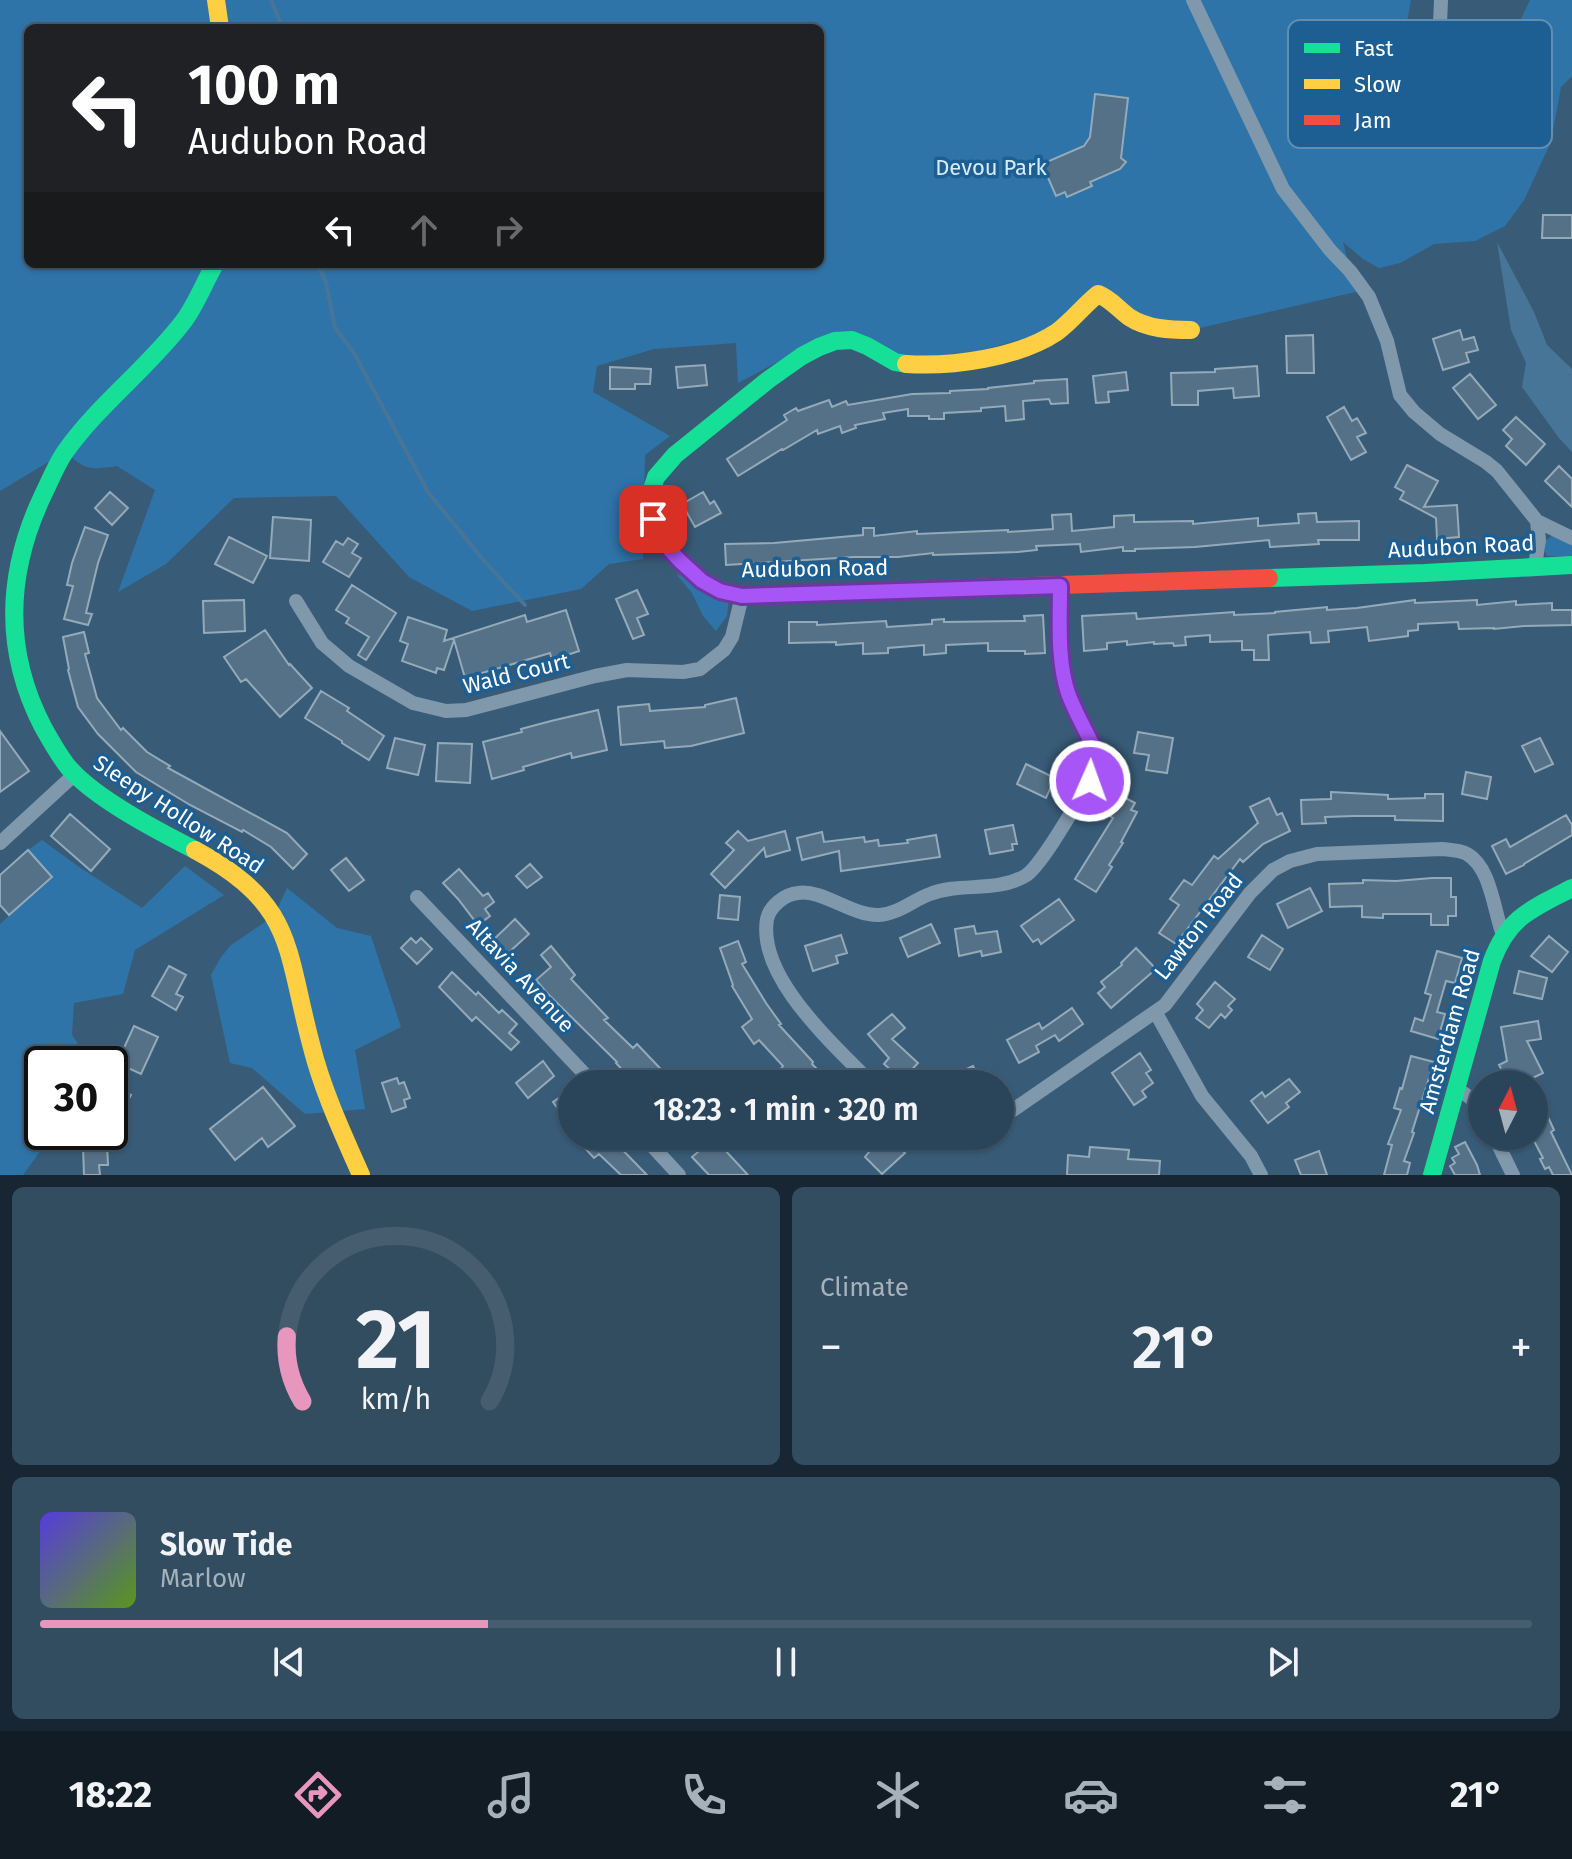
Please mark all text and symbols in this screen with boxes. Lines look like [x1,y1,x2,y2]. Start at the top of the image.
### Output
legend [1288,20,1552,148]
text: Fast [1354,35,1394,62]
text: 100 m [188,52,340,119]
icon: left [56,56,160,160]
text: Slow [1354,71,1401,98]
text: Jam [1354,107,1392,134]
text: Audubon Road [188,120,428,164]
park label: Devou Park [935,154,1048,181]
icon: left [318,208,362,252]
icon: ahead [402,208,446,252]
icon: right [486,208,530,252]
pin [619,485,687,553]
icon: arrive [631,497,675,541]
street label: Audubon Road [1387,529,1535,564]
street label: Audubon Road [741,554,889,583]
street label: Wald Court [460,647,572,700]
position arrow [1048,739,1132,823]
street label: Sleepy Hollow Road [88,749,269,880]
street label: Lawton Road [1148,867,1249,985]
street label: Altavia Avenue [461,913,580,1038]
street label: Amsterdam Road [1413,946,1486,1116]
speed limit sign: 30 [24,1046,128,1150]
north arrow [1468,1070,1548,1150]
map controls [1468,1070,1548,1150]
text: 18:23 · 1 min · 320 m [653,1092,919,1128]
text: Climate [820,1272,909,1303]
text: 21 [356,1290,436,1390]
text: 21° [1132,1312,1220,1384]
text: − [820,1321,842,1374]
text: + [1510,1321,1532,1374]
text: km/h [361,1382,431,1417]
text: Slow Tide [160,1527,292,1563]
text: Marlow [160,1563,246,1594]
icon: previous [267,1640,311,1684]
icon: pause [764,1640,808,1684]
icon: next [1261,1640,1305,1684]
icon: directions [290,1767,346,1823]
icon: music [483,1767,539,1823]
icon: phone [676,1767,732,1823]
icon: climate [870,1767,926,1823]
icon: car [1063,1767,1119,1823]
icon: filters [1257,1767,1313,1823]
text: 18:22 [69,1773,152,1817]
text: 21° [1450,1773,1503,1817]

